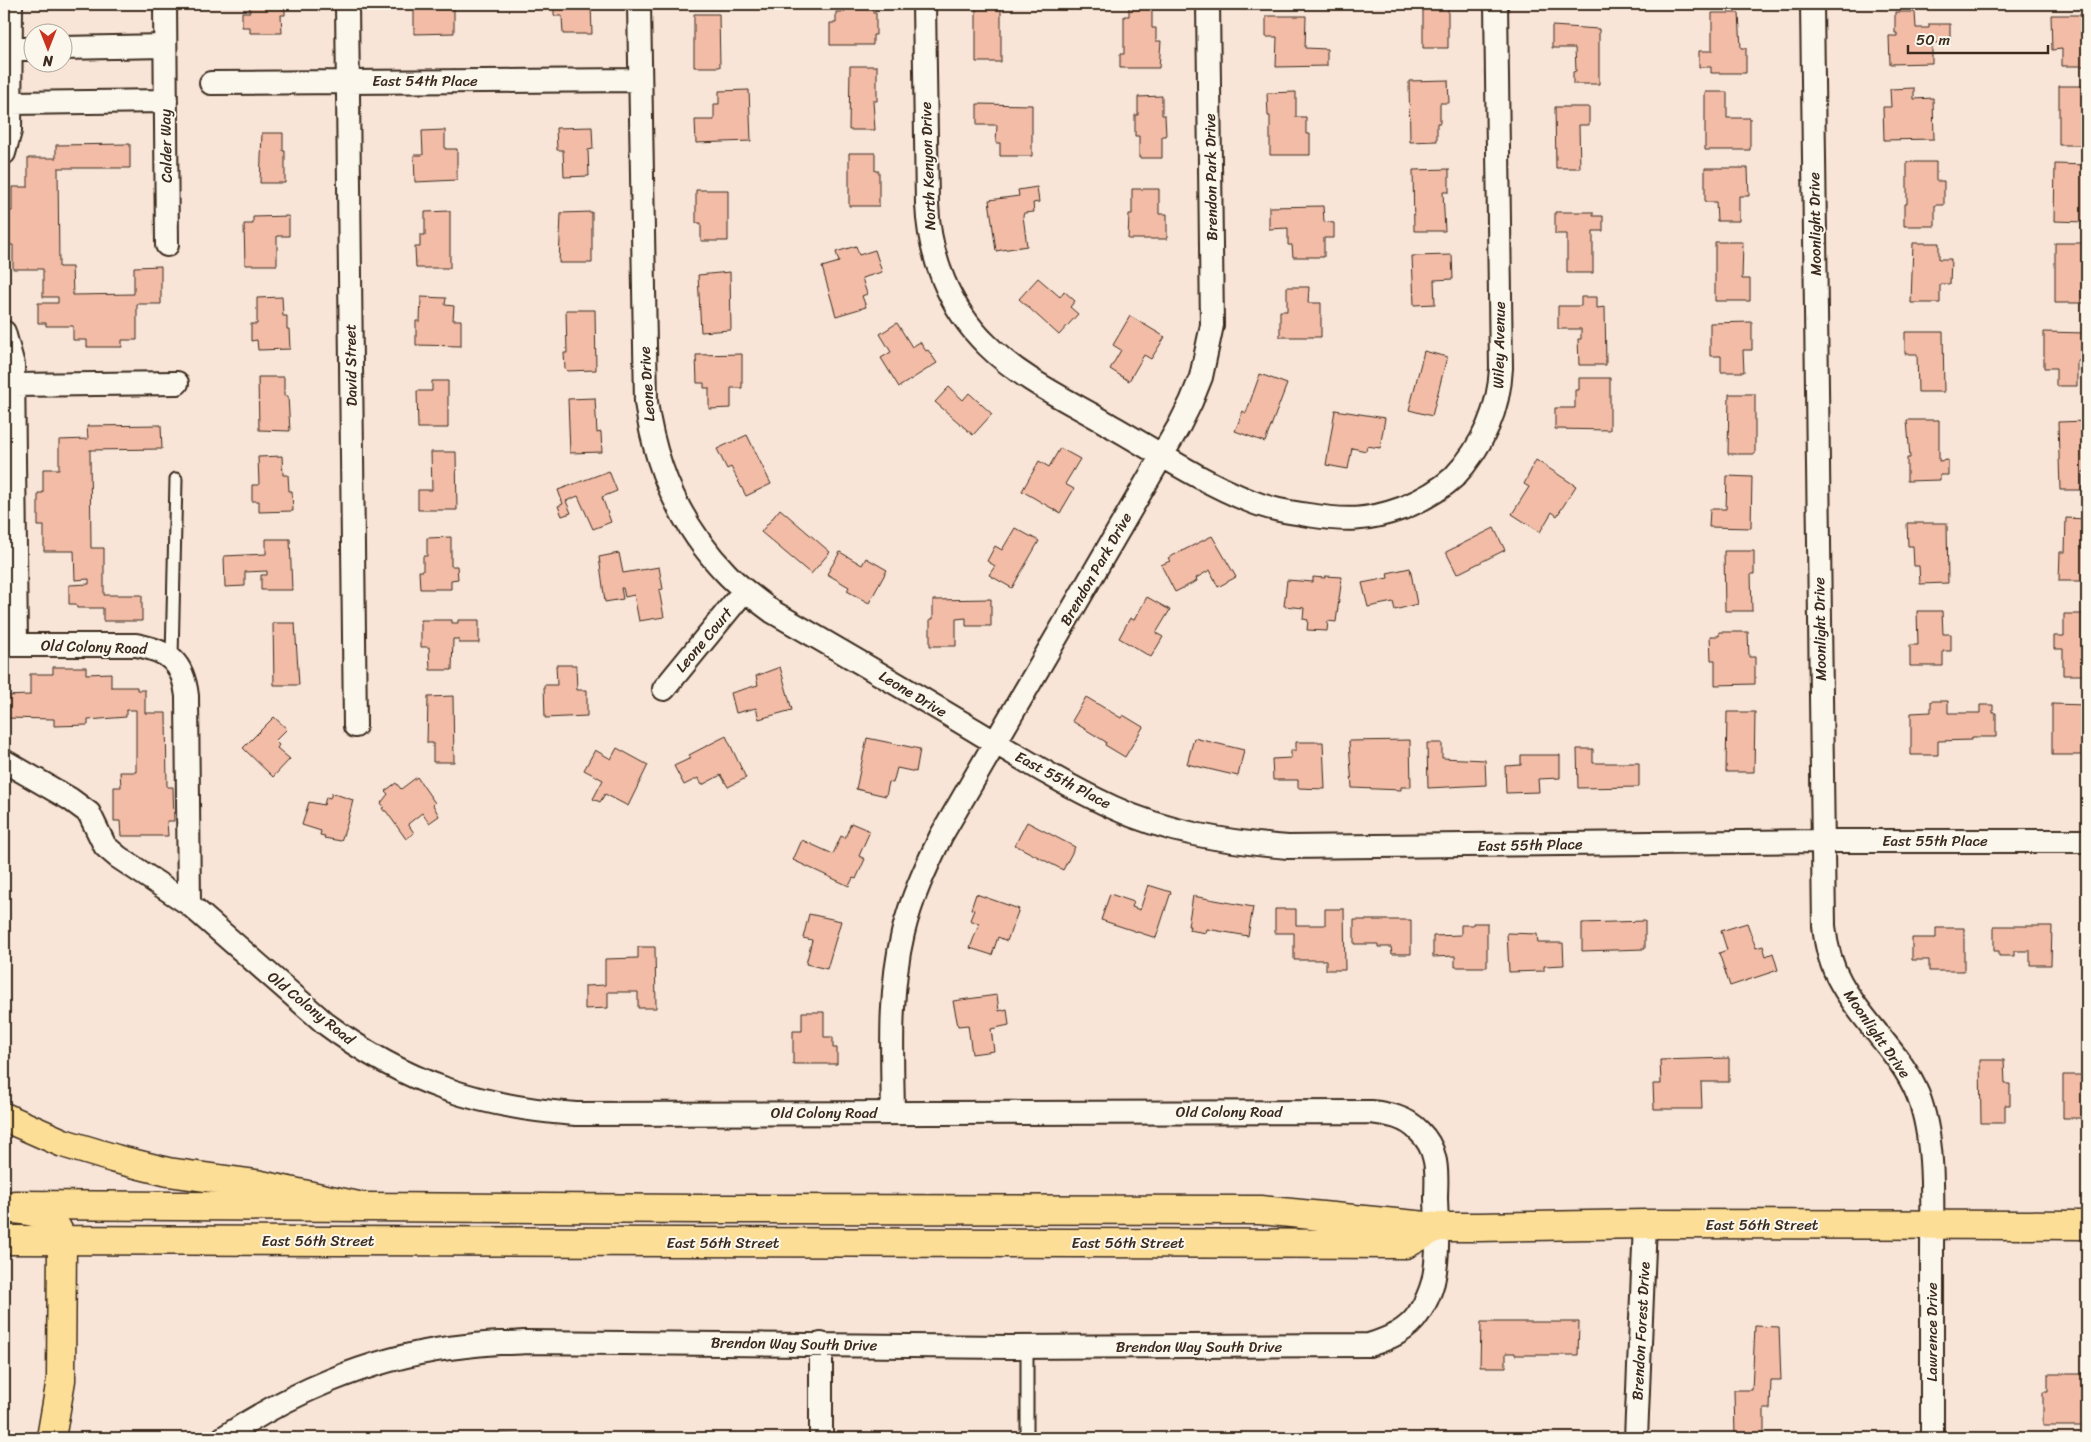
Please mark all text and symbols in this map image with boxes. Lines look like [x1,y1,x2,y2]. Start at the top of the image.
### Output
north arrow [22,22,72,72]
scale bar [1908,22,2048,54]
text: 50 m [1916,27,1951,53]
text: N [43,48,54,73]
street label: East 54th Place [372,68,478,94]
street label: North Kenyon Drive [913,101,943,231]
street label: Calder Way [152,109,180,183]
street label: Brendon Park Drive [1197,113,1225,241]
street label: Moonlight Drive [1801,172,1829,276]
street label: Wiley Avenue [1485,301,1513,389]
street label: David Street [337,323,365,406]
street label: Leone Drive [631,345,663,423]
street label: Brendon Park Drive [1053,507,1139,631]
street label: Moonlight Drive [1806,577,1834,681]
street label: Leone Court [669,601,740,679]
street label: Old Colony Road [40,632,149,662]
street label: Leone Drive [874,663,952,725]
street label: East 55th Place [1010,744,1116,816]
street label: East 55th Place [1882,828,1988,854]
street label: East 55th Place [1477,831,1583,859]
street label: Old Colony Road [261,964,361,1052]
street label: Moonlight Drive [1837,984,1918,1084]
street label: Old Colony Road [1176,1099,1283,1125]
street label: Old Colony Road [771,1100,878,1126]
street label: East 56th Street [1706,1212,1819,1238]
street label: East 56th Street [262,1228,375,1254]
street label: East 56th Street [667,1230,780,1256]
street label: East 56th Street [1072,1230,1185,1256]
street label: Brendon Forest Drive [1624,1261,1658,1401]
street label: Lawrence Drive [1919,1282,1945,1382]
street label: Brendon Way South Drive [711,1330,878,1358]
street label: Brendon Way South Drive [1116,1334,1283,1360]

